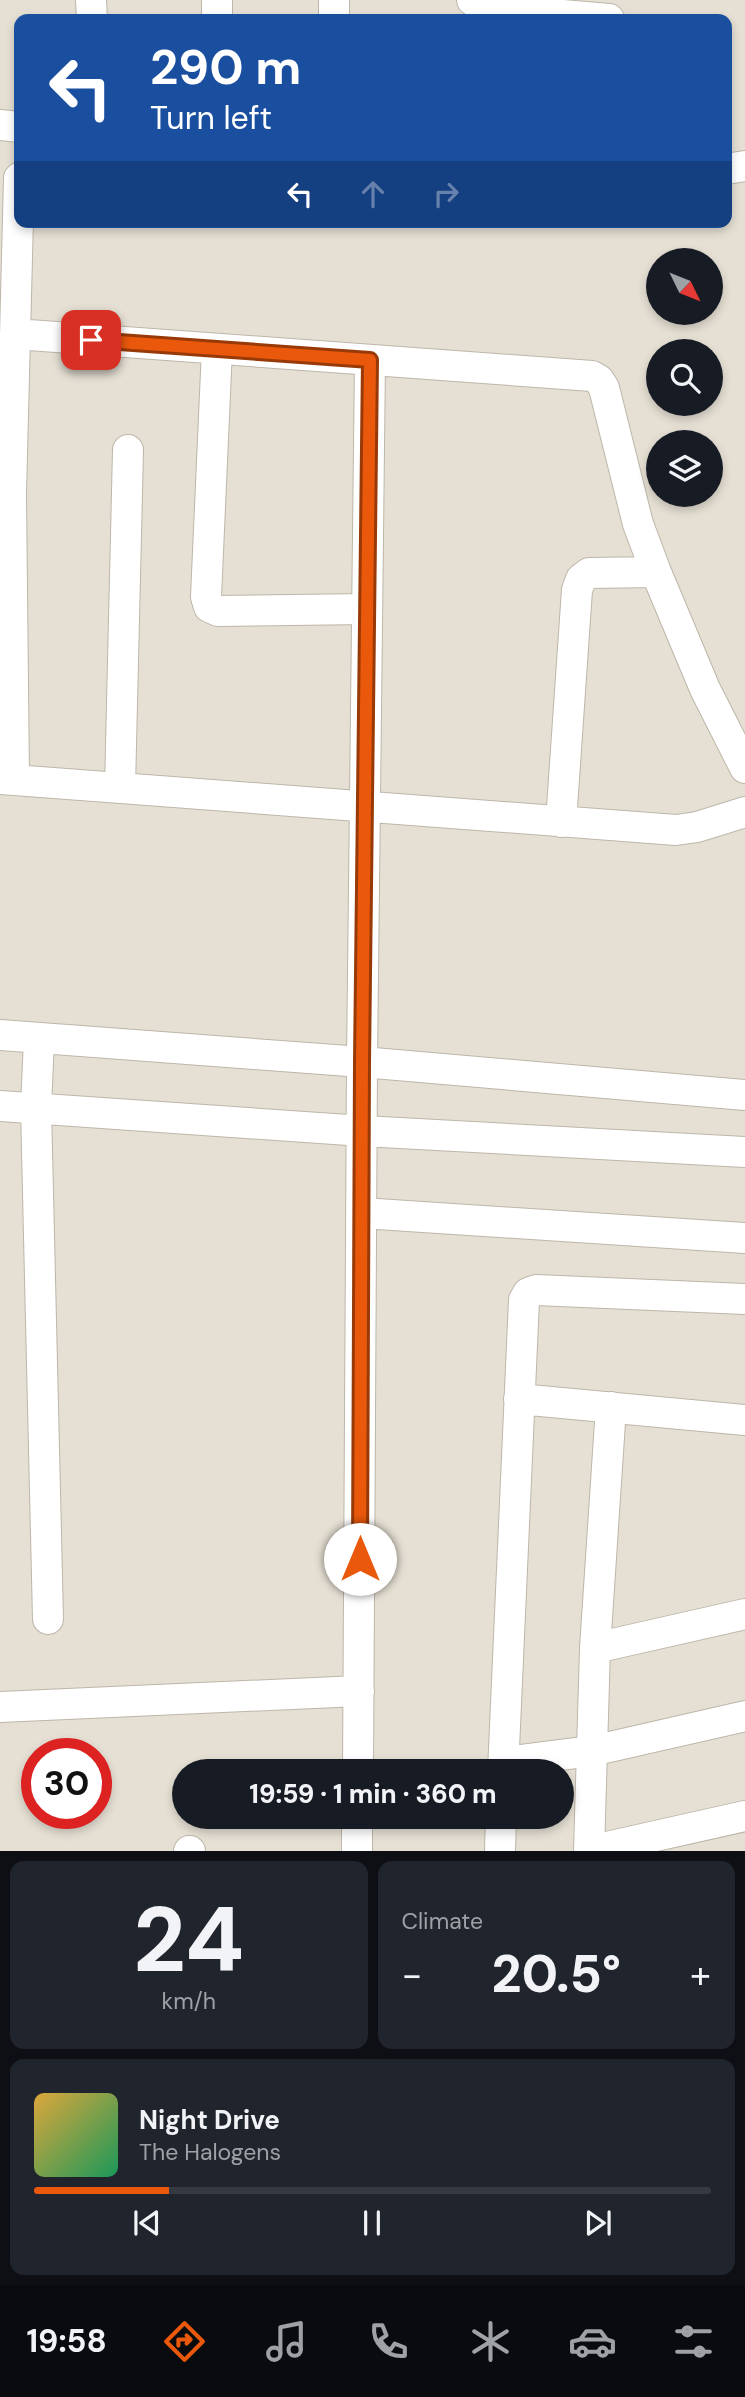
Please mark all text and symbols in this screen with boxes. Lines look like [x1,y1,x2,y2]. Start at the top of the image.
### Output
text: 290 m [150,35,301,99]
icon: left [35,42,126,133]
text: Turn left [150,97,272,139]
icon: left [281,175,319,213]
icon: ahead [354,175,392,213]
icon: right [427,175,465,213]
north arrow [646,248,723,326]
map controls [646,248,723,507]
pin [61,310,121,370]
icon: arrive [72,321,110,359]
button: search [646,339,723,416]
button: layers [646,430,723,507]
position arrow [323,1522,397,1596]
speed limit sign: 30 [21,1738,112,1829]
text: 19:59 · 1 min · 360 m [249,1777,497,1811]
text: 24 [133,1881,244,1999]
text: Climate [402,1906,483,1936]
text: 20.5° [492,1940,621,2008]
text: − [402,1950,422,2000]
text: + [690,1950,711,2000]
text: km/h [162,1986,216,2016]
text: Night Drive [139,2103,280,2137]
text: The Halogens [139,2137,281,2167]
icon: previous [128,2204,166,2242]
icon: pause [353,2204,391,2242]
icon: next [579,2204,617,2242]
icon: directions [160,2317,209,2366]
icon: music [262,2317,311,2366]
icon: phone [364,2317,413,2366]
icon: climate [466,2317,515,2366]
icon: car [568,2317,617,2366]
icon: filters [669,2317,718,2366]
text: 19:58 [26,2320,107,2362]

